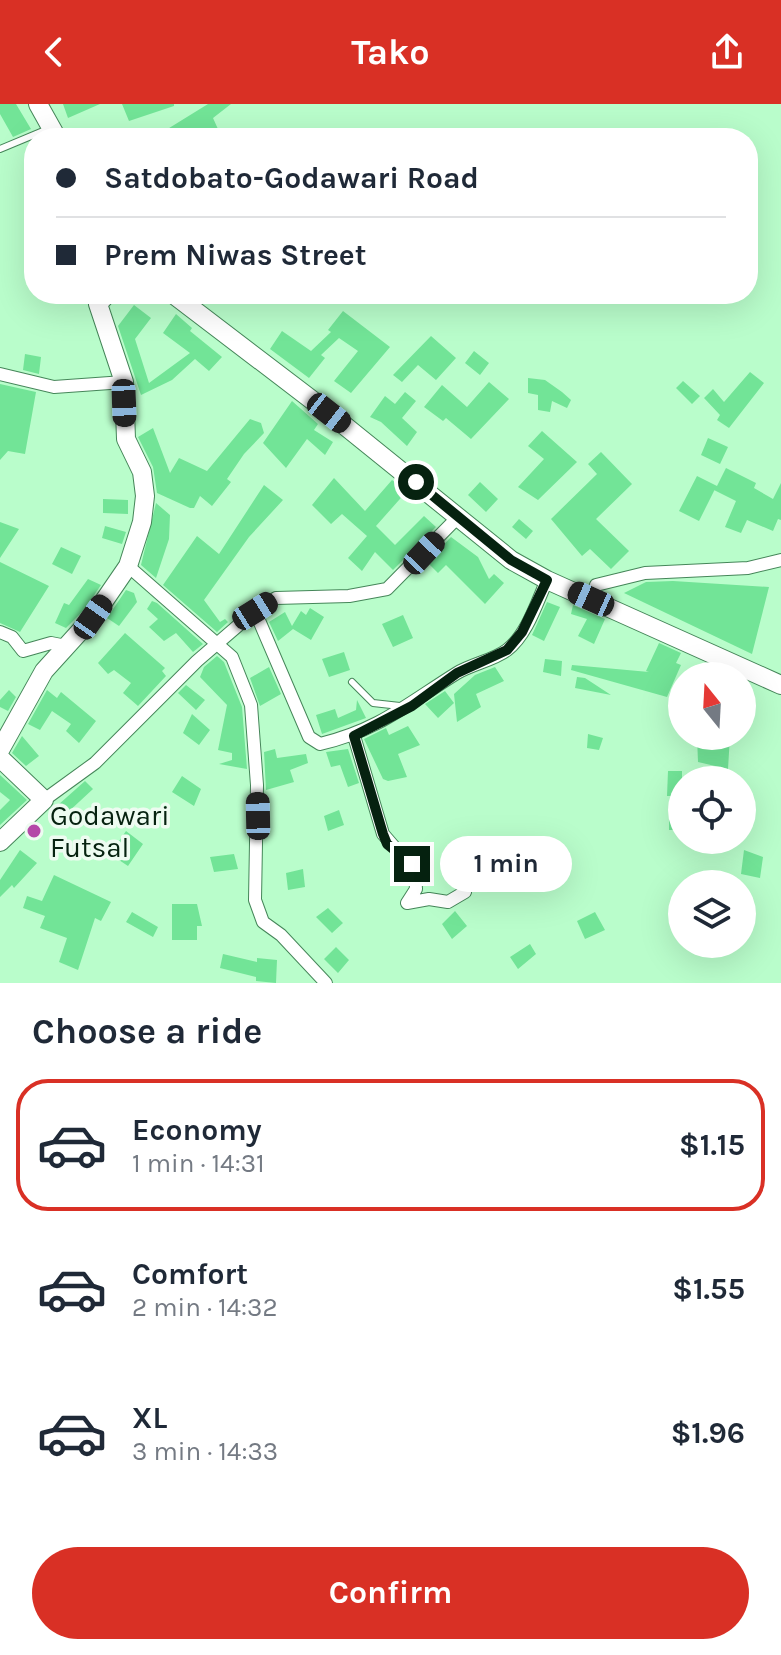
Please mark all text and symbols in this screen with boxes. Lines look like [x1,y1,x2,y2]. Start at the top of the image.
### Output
icon: back [32,30,76,74]
icon: share [705,30,749,74]
text: Tako [351,31,430,73]
text: Satdobato-Godawari Road [104,160,479,196]
text: Prem Niwas Street [104,237,367,273]
car [111,379,137,427]
car [303,389,355,437]
route start [398,464,434,500]
car [399,527,449,579]
car [564,578,618,620]
car [228,588,282,634]
car [69,590,117,644]
north arrow [668,662,756,750]
map controls [668,662,756,958]
button: locate [668,766,756,854]
car [246,792,270,840]
place label: Godawari Futsal [50,799,170,864]
marker: Godawari Futsal [25,822,43,840]
callout: 1 min [440,836,572,892]
route end [394,846,430,882]
text: 1 min [473,848,539,879]
button: layers [668,870,756,958]
text: Choose a ride [32,1010,262,1052]
icon: car [36,1109,108,1181]
text: Economy [132,1112,262,1148]
text: $1.15 [679,1127,745,1163]
text: 1 min · 14:31 [132,1148,265,1179]
icon: car [36,1253,108,1325]
text: Comfort [132,1256,248,1292]
text: $1.55 [672,1271,745,1307]
text: 2 min · 14:32 [132,1292,278,1323]
icon: car [36,1397,108,1469]
text: XL [132,1400,167,1436]
text: $1.96 [671,1415,745,1451]
text: 3 min · 14:33 [132,1436,278,1467]
button: Confirm [32,1547,749,1639]

